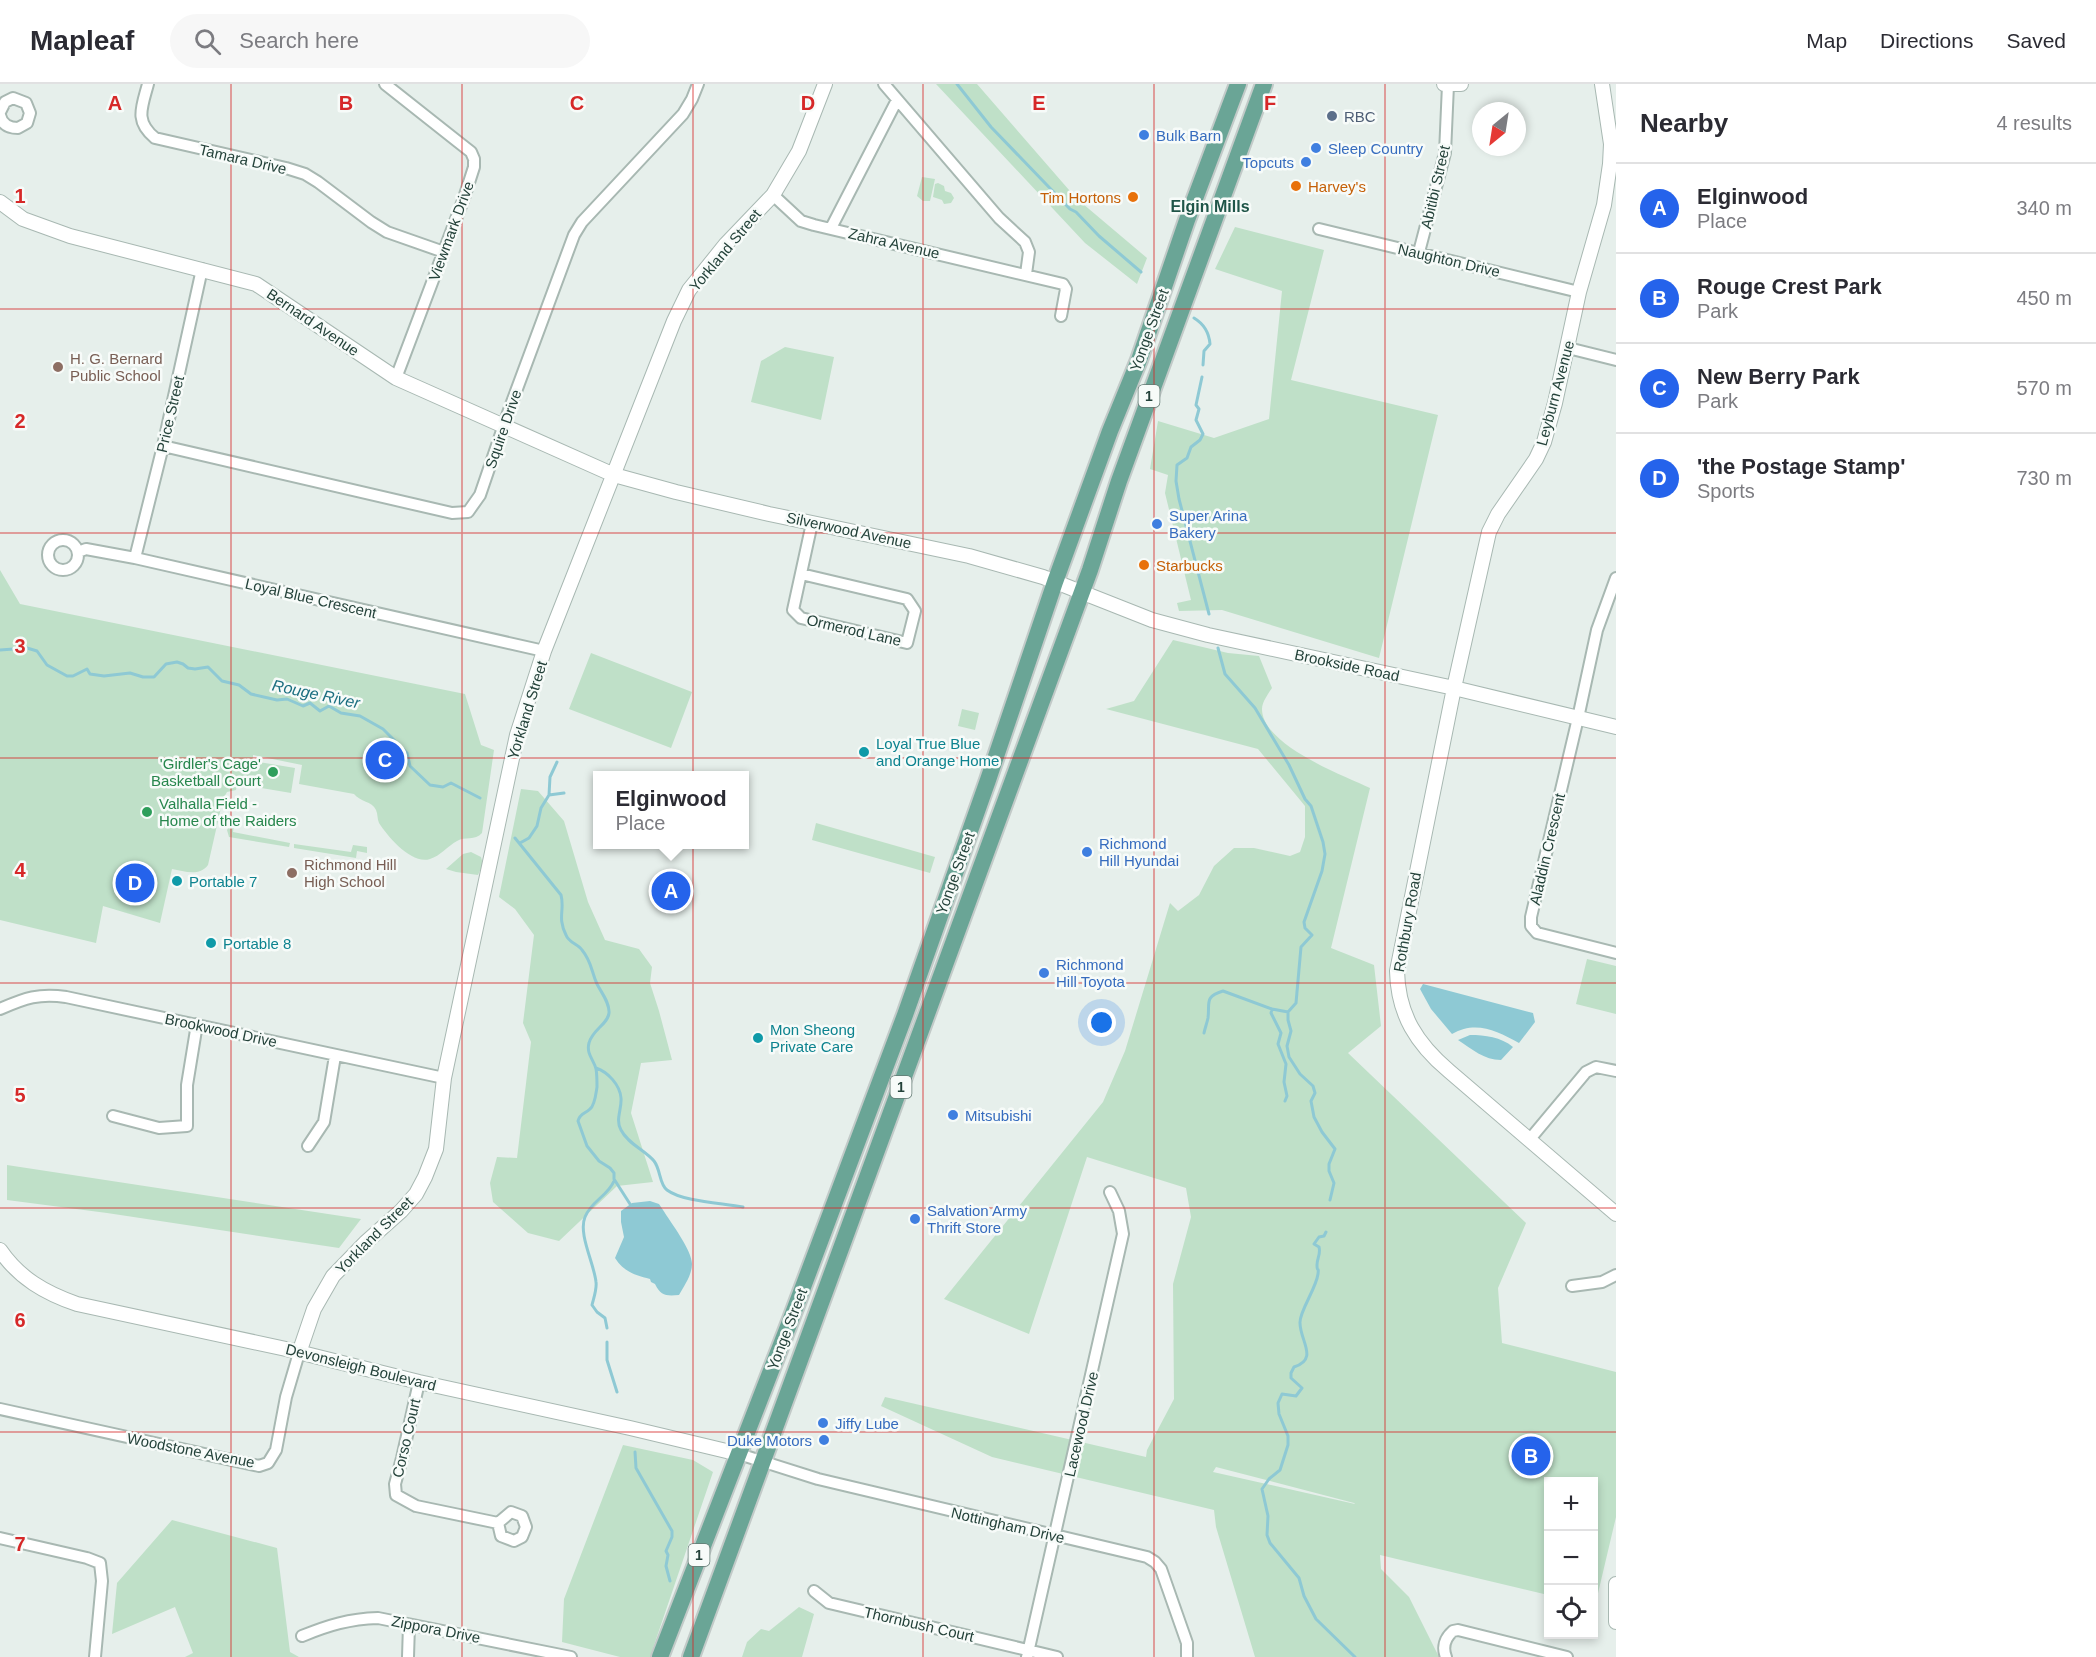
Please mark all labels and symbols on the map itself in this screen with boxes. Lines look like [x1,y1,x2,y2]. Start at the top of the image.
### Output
text: A [108,92,122,114]
text: B [339,92,353,114]
text: C [570,92,584,114]
text: D [801,92,815,114]
text: E [1032,92,1046,114]
text: F [1264,92,1276,114]
north arrow [1472,102,1526,156]
place label: RBC [1344,108,1376,125]
marker: RBC [1325,109,1339,123]
place label: Bulk Barn [1156,127,1221,144]
marker: Bulk Barn [1137,128,1151,142]
place label: Sleep Country [1328,140,1424,157]
street label: Tamara Drive [198,141,288,177]
marker: Sleep Country [1309,141,1323,155]
street label: Abitibi Street [1417,143,1453,230]
place label: Topcuts [1242,154,1294,171]
marker: Topcuts [1299,155,1313,169]
place label: Harvey's [1308,178,1366,195]
street label: Viewmark Drive [425,179,477,283]
marker: Harvey's [1289,179,1303,193]
text: 1 [14,185,26,207]
place label: Tim Hortons [1040,189,1121,206]
marker: Tim Hortons [1126,190,1140,204]
district label: Elgin Mills [1170,198,1250,215]
street label: Yorkland Street [686,205,765,295]
street label: Zahra Avenue [847,224,941,262]
street label: Naughton Drive [1396,240,1502,280]
street label: Bernard Avenue [264,285,362,359]
street label: Yonge Street [1126,286,1172,373]
street label: Leyburn Avenue [1533,339,1577,447]
place label: H. G. Bernard Public School [70,350,163,384]
marker: H. G. Bernard Public School [51,360,65,374]
street label: Price Street [153,373,187,454]
road number: 1 [1138,385,1160,407]
street label: Squire Drive [482,387,524,471]
text: 2 [14,410,26,432]
place label: Super Arina Bakery [1169,507,1248,541]
street label: Silverwood Avenue [785,508,913,552]
marker: Super Arina Bakery [1150,517,1164,531]
place label: Starbucks [1156,557,1223,574]
marker: Starbucks [1137,558,1151,572]
street label: Loyal Blue Crescent [244,575,379,622]
street label: Ormerod Lane [805,611,903,649]
text: 3 [14,635,26,657]
street label: Brookside Road [1293,646,1401,684]
street label: Yorkland Street [504,658,550,761]
water label: Rouge River [271,676,362,712]
place label: Loyal True Blue and Orange Home [876,735,999,769]
pin: C [366,738,404,782]
marker: Loyal True Blue and Orange Home [857,745,871,759]
place label: 'Girdler's Cage' Basketball Court [151,755,262,789]
marker: 'Girdler's Cage' Basketball Court [266,765,280,779]
street label: Aladdin Crescent [1526,791,1568,907]
place label: Valhalla Field - Home of the Raiders [159,795,297,829]
marker: Valhalla Field - Home of the Raiders [140,805,154,819]
street label: Yonge Street [932,829,978,916]
place label: Richmond Hill Hyundai [1099,835,1179,869]
marker: Richmond Hill Hyundai [1080,845,1094,859]
place label: Richmond Hill High School [304,856,397,890]
text: 4 [14,859,26,881]
pin: D [116,860,154,906]
marker: Richmond Hill High School [285,866,299,880]
pin: A [652,868,690,914]
street label: Rothbury Road [1390,871,1424,973]
place label: Portable 7 [189,873,257,890]
marker: Portable 7 [170,874,184,888]
place label: Portable 8 [223,935,291,952]
marker: Portable 8 [204,936,218,950]
place label: Richmond Hill Toyota [1056,956,1126,990]
marker: Richmond Hill Toyota [1037,966,1051,980]
your location [1087,1008,1116,1037]
street label: Brookwood Drive [163,1010,279,1050]
place label: Mon Sheong Private Care [770,1021,855,1055]
marker: Mon Sheong Private Care [751,1031,765,1045]
road number: 1 [890,1076,912,1098]
text: 5 [14,1084,26,1106]
place label: Mitsubishi [965,1107,1032,1124]
marker: Mitsubishi [946,1108,960,1122]
street label: Yorkland Street [332,1192,417,1277]
place label: Salvation Army Thrift Store [927,1202,1028,1236]
marker: Salvation Army Thrift Store [908,1212,922,1226]
street label: Yonge Street [764,1285,811,1372]
text: 6 [14,1309,26,1331]
street label: Devonsleigh Boulevard [284,1340,438,1394]
street label: Lacewood Drive [1061,1370,1101,1478]
street label: Corso Court [389,1396,424,1479]
place label: Jiffy Lube [835,1415,899,1432]
marker: Jiffy Lube [816,1416,830,1430]
street label: Woodstone Avenue [126,1429,256,1471]
place label: Duke Motors [727,1432,812,1449]
marker: Duke Motors [817,1433,831,1447]
pin: B [1512,1434,1550,1478]
street label: Nottingham Drive [950,1504,1066,1546]
text: 7 [14,1533,26,1555]
road number: 1 [688,1544,710,1566]
street label: Thornbush Court [862,1603,977,1645]
street label: Zippora Drive [390,1612,482,1646]

